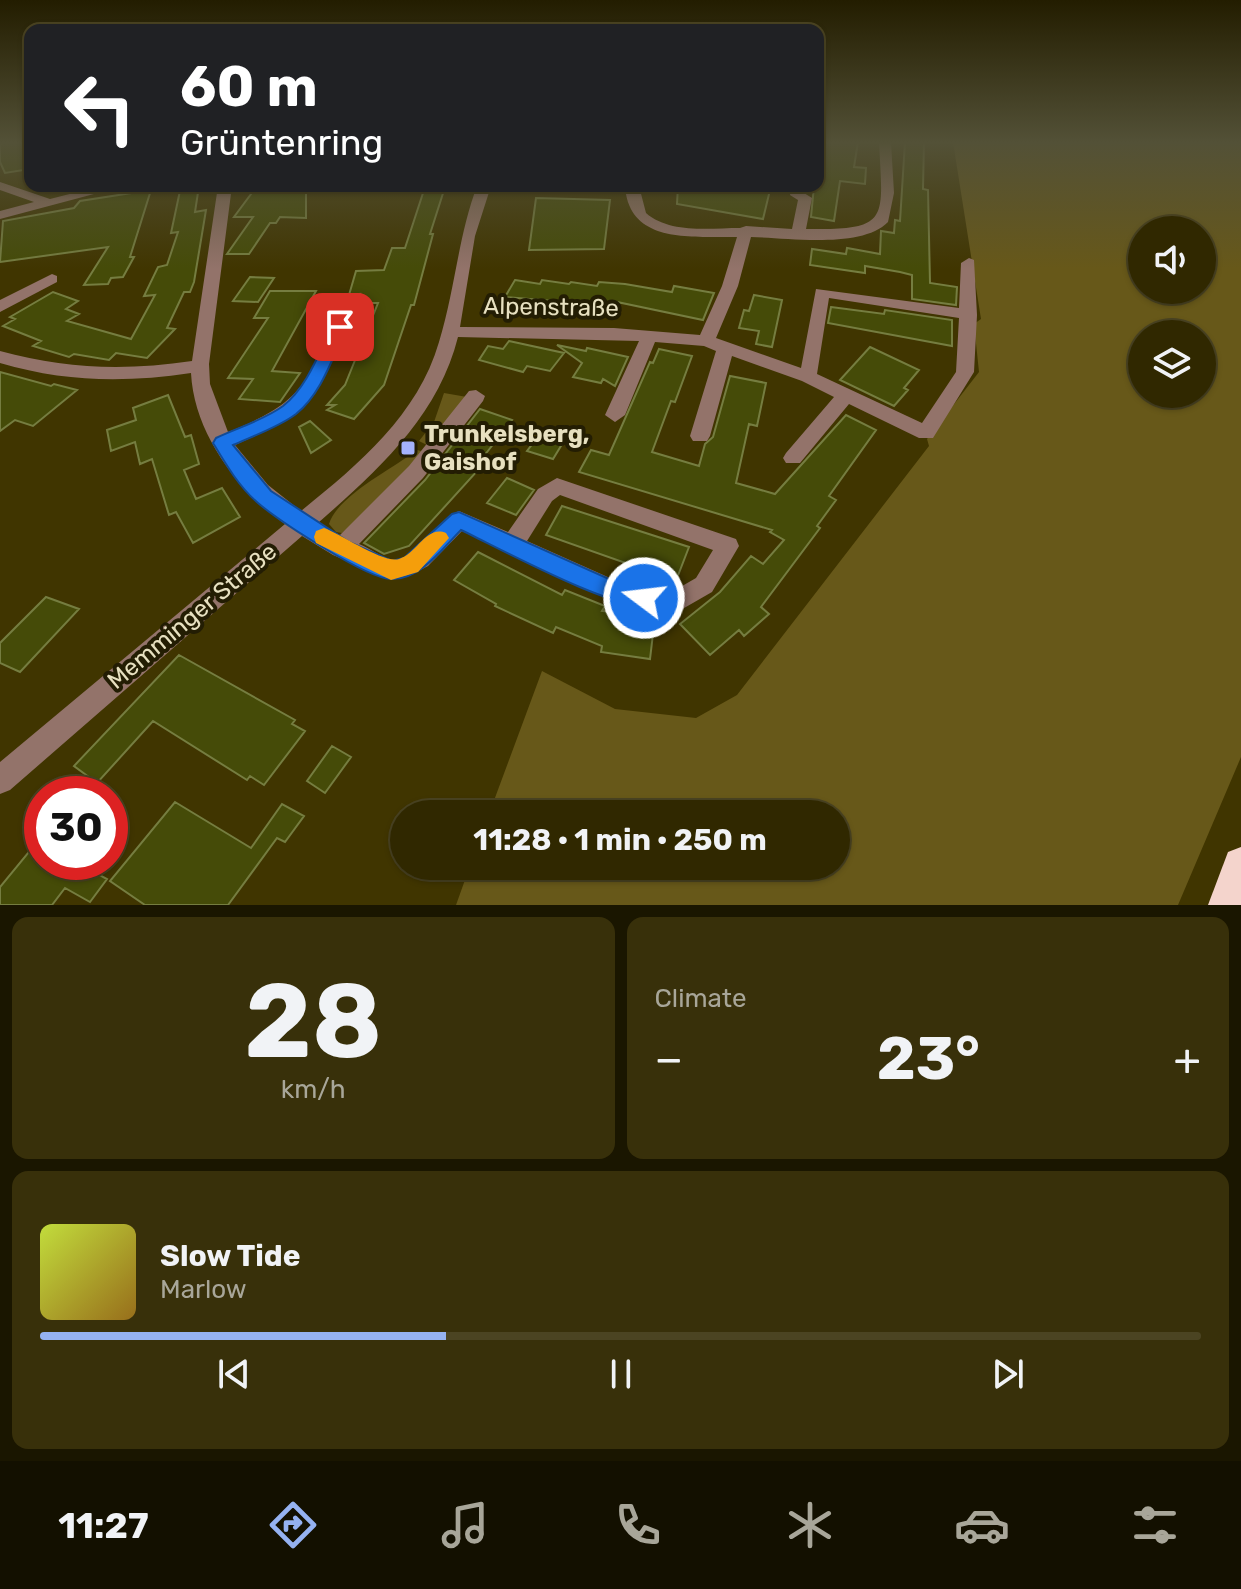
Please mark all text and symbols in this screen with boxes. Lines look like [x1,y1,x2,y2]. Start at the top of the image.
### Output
text: 60 m [180,54,318,120]
icon: left [48,56,152,160]
text: Grüntenring [180,121,383,164]
map controls [1128,216,1216,408]
button: sound [1128,216,1216,304]
street label: Alpenstraße [483,292,619,322]
pin [306,293,374,361]
icon: arrive [318,305,362,349]
button: layers [1128,320,1216,408]
place label: Trunkelsberg, Gaishof [424,420,590,476]
marker: Trunkelsberg, Gaishof [399,439,417,457]
street label: Memminger Straße [102,537,282,695]
position arrow [602,556,686,640]
speed limit sign: 30 [24,776,128,880]
text: 11:28 · 1 min · 250 m [473,822,767,858]
text: 28 [244,960,382,1083]
text: Climate [655,983,747,1014]
text: 23° [877,1023,980,1094]
text: − [655,1033,683,1085]
text: + [1174,1033,1201,1085]
text: km/h [281,1074,346,1105]
text: Slow Tide [160,1238,300,1274]
text: Marlow [160,1274,247,1305]
icon: previous [212,1352,256,1396]
icon: pause [599,1352,643,1396]
icon: next [986,1352,1030,1396]
icon: directions [265,1497,321,1553]
icon: music [437,1497,493,1553]
icon: phone [610,1497,666,1553]
icon: climate [782,1497,838,1553]
icon: car [954,1497,1010,1553]
icon: filters [1127,1497,1183,1553]
text: 11:27 [58,1504,149,1547]

